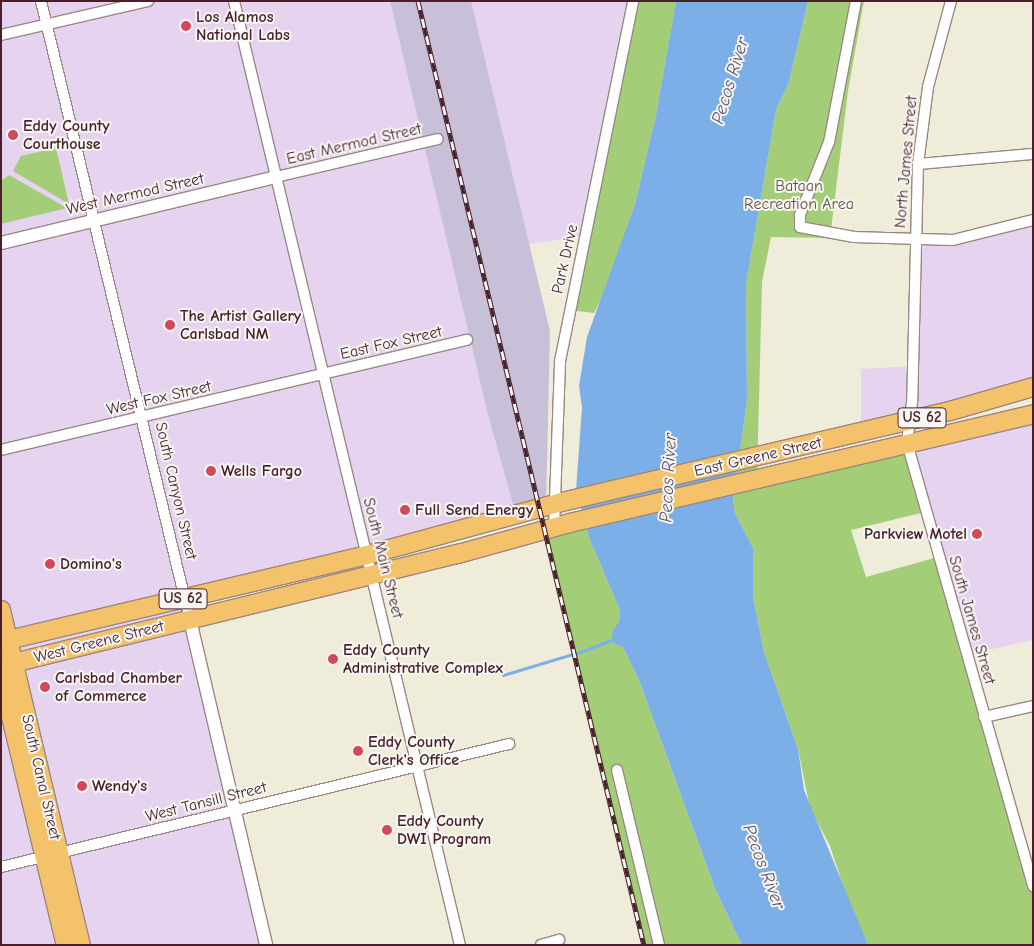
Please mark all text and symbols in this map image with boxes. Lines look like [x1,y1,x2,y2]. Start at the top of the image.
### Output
place label: Los Alamos National Labs [196,7,290,45]
marker: Los Alamos National Labs [180,20,192,32]
water label: Pecos River [708,35,754,127]
street label: North James Street [891,95,921,229]
place label: Eddy County Courthouse [23,116,110,154]
street label: East Mermod Street [285,119,423,169]
marker: Eddy County Courthouse [7,129,19,141]
street label: West Mermod Street [64,169,206,219]
park label: Bataan Recreation Area [744,176,854,214]
street label: Park Drive [548,223,582,295]
place label: The Artist Gallery Carlsbad NM [180,306,301,344]
marker: The Artist Gallery Carlsbad NM [164,319,176,331]
street label: East Fox Street [338,322,444,364]
street label: West Fox Street [105,377,213,419]
road number: US 62 [897,406,947,430]
street label: South Canyon Street [151,420,201,562]
water label: Pecos River [656,433,682,523]
street label: East Greene Street [692,433,824,481]
place label: Wells Fargo [221,461,302,481]
marker: Wells Fargo [205,465,217,477]
street label: South Main Street [359,496,407,620]
place label: Full Send Energy [415,500,533,520]
marker: Full Send Energy [399,504,411,516]
place label: Parkview Motel [864,524,967,544]
marker: Parkview Motel [971,528,983,540]
place label: Domino's [60,554,122,574]
street label: South James Street [944,554,1000,686]
marker: Domino's [44,558,56,570]
road number: US 62 [158,586,208,612]
street label: West Greene Street [32,617,166,667]
place label: Eddy County Administrative Complex [343,640,503,678]
marker: Eddy County Administrative Complex [327,653,339,665]
place label: Carlsbad Chamber of Commerce [55,668,182,706]
marker: Carlsbad Chamber of Commerce [39,681,51,693]
street label: South Canal Street [17,712,65,842]
place label: Eddy County Clerk's Office [368,732,459,770]
marker: Eddy County Clerk's Office [352,745,364,757]
place label: Wendy's [92,776,147,796]
street label: West Tansill Street [143,778,269,826]
marker: Wendy's [76,780,88,792]
place label: Eddy County DWI Program [397,811,491,849]
water label: Pecos River [737,821,789,913]
marker: Eddy County DWI Program [381,824,393,836]

